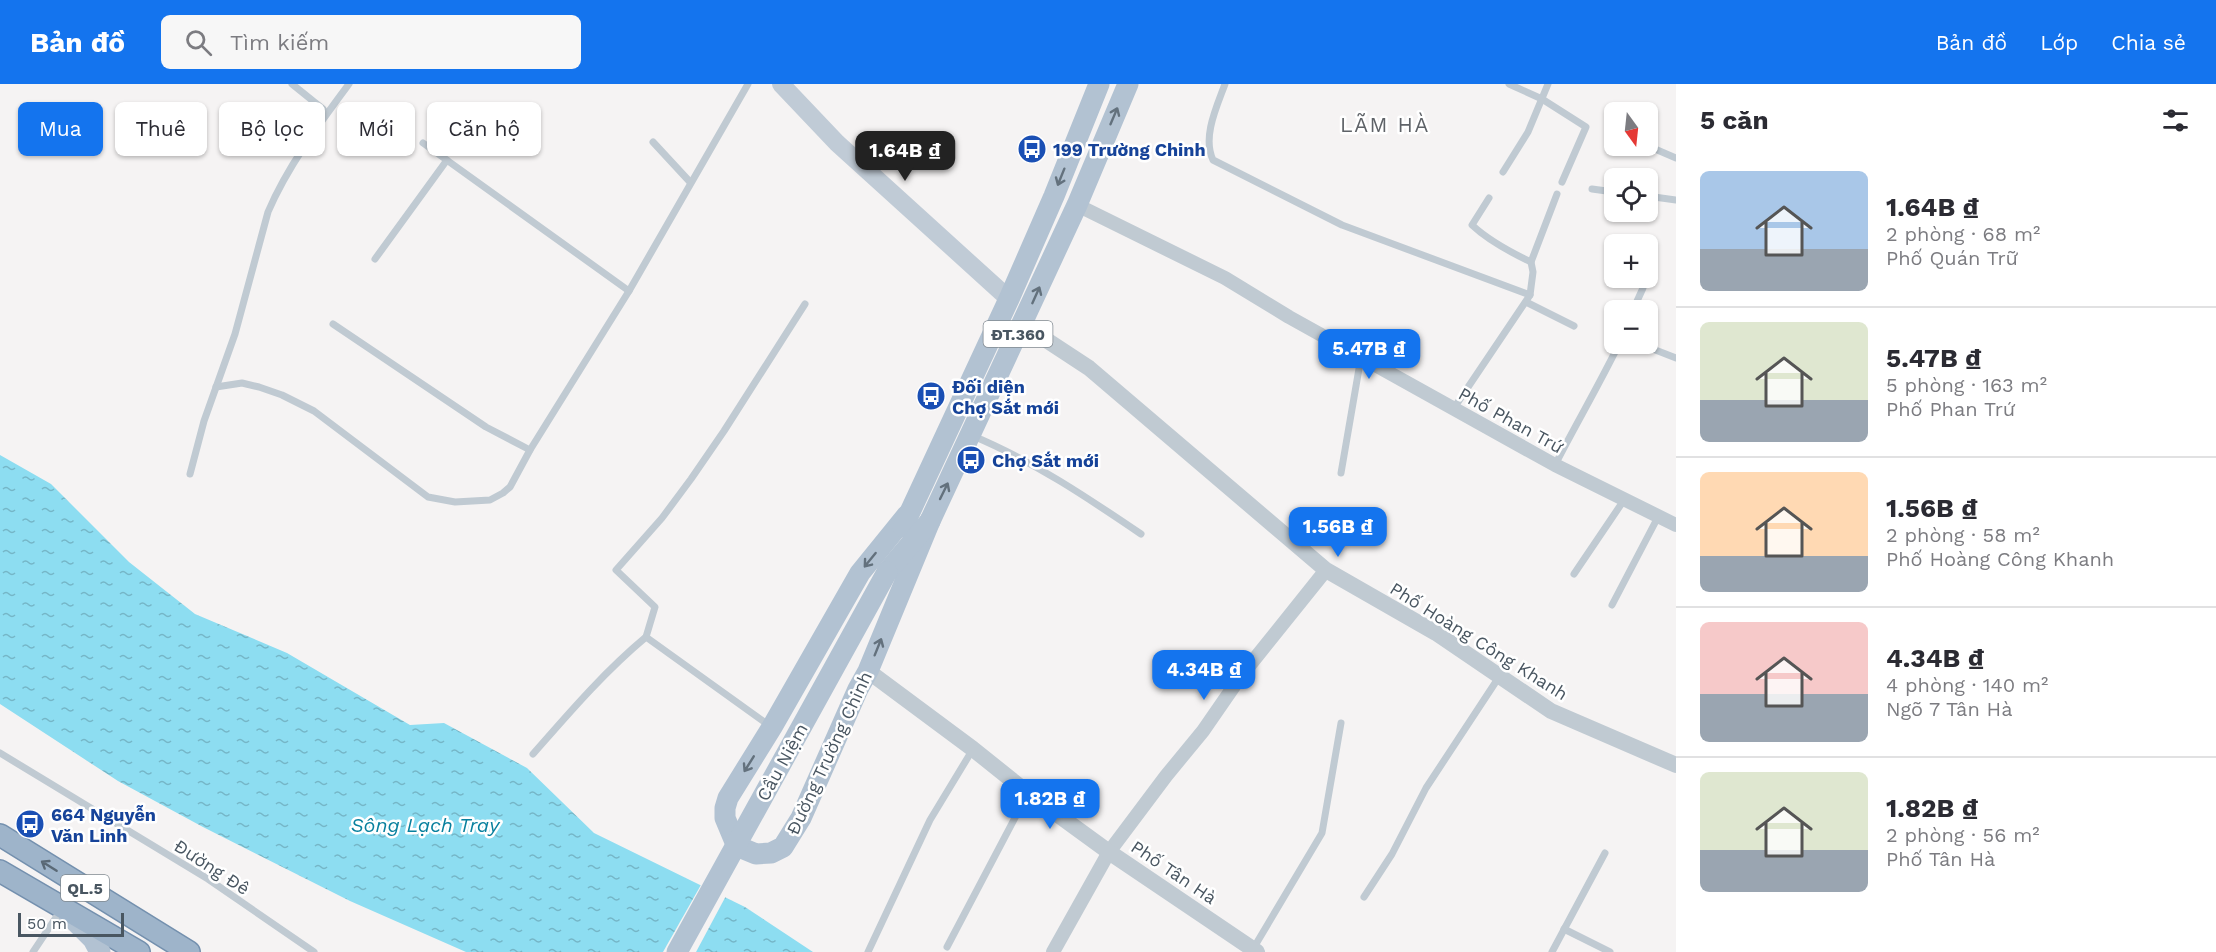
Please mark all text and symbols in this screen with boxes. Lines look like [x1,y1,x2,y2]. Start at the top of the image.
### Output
search box [161,15,581,69]
text: Bản đồ [30,26,125,59]
icon: search [182,26,215,59]
text: Tìm kiếm [230,30,329,55]
text: Bản đồ [1936,30,2007,55]
text: Lớp [2040,30,2078,55]
text: Chia sẻ [2111,30,2186,55]
chip: Mua [18,102,103,156]
chip: Thuê [115,102,207,156]
chip: Bộ lọc [219,102,325,156]
chip: Mới [337,102,415,156]
chip: Căn hộ [427,102,541,156]
north arrow [1604,102,1658,156]
map controls [1604,102,1658,354]
icon: filters [2159,104,2192,137]
text: 5 căn [1700,105,1769,135]
one-way arrow [1109,108,1120,126]
district label: LÃM HÀ [1340,112,1430,137]
pin: 1.64B ₫ [850,131,960,182]
bus stop icon: 199 Trường Chinh [1016,133,1048,165]
text: 1.64B ₫ [869,138,941,162]
place label: 199 Trường Chinh [1053,139,1206,160]
one-way arrow [1055,167,1066,186]
button: locate [1604,168,1658,222]
text: 1.64B ₫ [1886,192,1979,222]
icon: home [1748,195,1820,267]
text: 2 phòng · 68 m² [1886,222,2040,246]
button: + [1604,234,1658,288]
text: Phố Quán Trữ [1886,246,2018,270]
one-way arrow [1030,286,1042,304]
button: − [1604,300,1658,354]
road number: ĐT.360 [984,321,1052,347]
pin: 5.47B ₫ [1314,329,1424,380]
text: 5.47B ₫ [1332,336,1406,360]
text: 5.47B ₫ [1886,343,1982,373]
icon: home [1748,346,1820,418]
text: 5 phòng · 163 m² [1886,373,2047,397]
place label: Đối diện Chợ Sắt mới [952,376,1059,418]
bus stop icon: Đối diện Chợ Sắt mới [915,380,947,412]
street label: Phố Phan Trứ [1455,383,1568,458]
text: Phố Phan Trứ [1886,397,2015,421]
bus stop icon: Chợ Sắt mới [955,444,987,476]
place label: Chợ Sắt mới [992,450,1099,471]
one-way arrow [939,482,951,500]
text: 1.56B ₫ [1886,493,1978,523]
icon: home [1748,496,1820,568]
pin: 1.56B ₫ [1283,507,1393,558]
text: 1.56B ₫ [1303,514,1373,538]
text: 2 phòng · 58 m² [1886,523,2040,547]
text: Phố Hoàng Công Khanh [1886,547,2114,571]
one-way arrow [864,552,877,568]
street label: Phố Hoàng Công Khanh [1386,578,1572,704]
one-way arrow [873,638,884,656]
text: 4.34B ₫ [1886,643,1984,673]
icon: home [1748,646,1820,718]
pin: 4.34B ₫ [1149,650,1259,701]
text: 4.34B ₫ [1166,657,1242,681]
street label: Đường Trường Chinh [782,668,876,838]
text: 4 phòng · 140 m² [1886,673,2048,697]
text: Ngõ 7 Tân Hà [1886,697,2012,721]
street label: Cầu Niệm [752,720,812,804]
one-way arrow [743,755,755,772]
pin: 1.82B ₫ [995,779,1105,830]
text: 1.82B ₫ [1015,786,1085,810]
text: 1.82B ₫ [1886,793,1978,823]
icon: home [1748,796,1820,868]
place label: 664 Nguyễn Văn Linh [51,804,156,846]
bus stop icon: 664 Nguyễn Văn Linh [14,808,46,840]
water label: Sông Lạch Tray [351,813,501,837]
text: 2 phòng · 56 m² [1886,823,2040,847]
street label: Đường Đê [170,835,254,899]
street label: Phố Tân Hà [1127,836,1221,908]
text: Phố Tân Hà [1886,847,1995,871]
one-way arrow [41,859,58,871]
road number: QL.5 [61,875,109,901]
scale bar [18,910,124,938]
text: 50 m [27,914,67,933]

